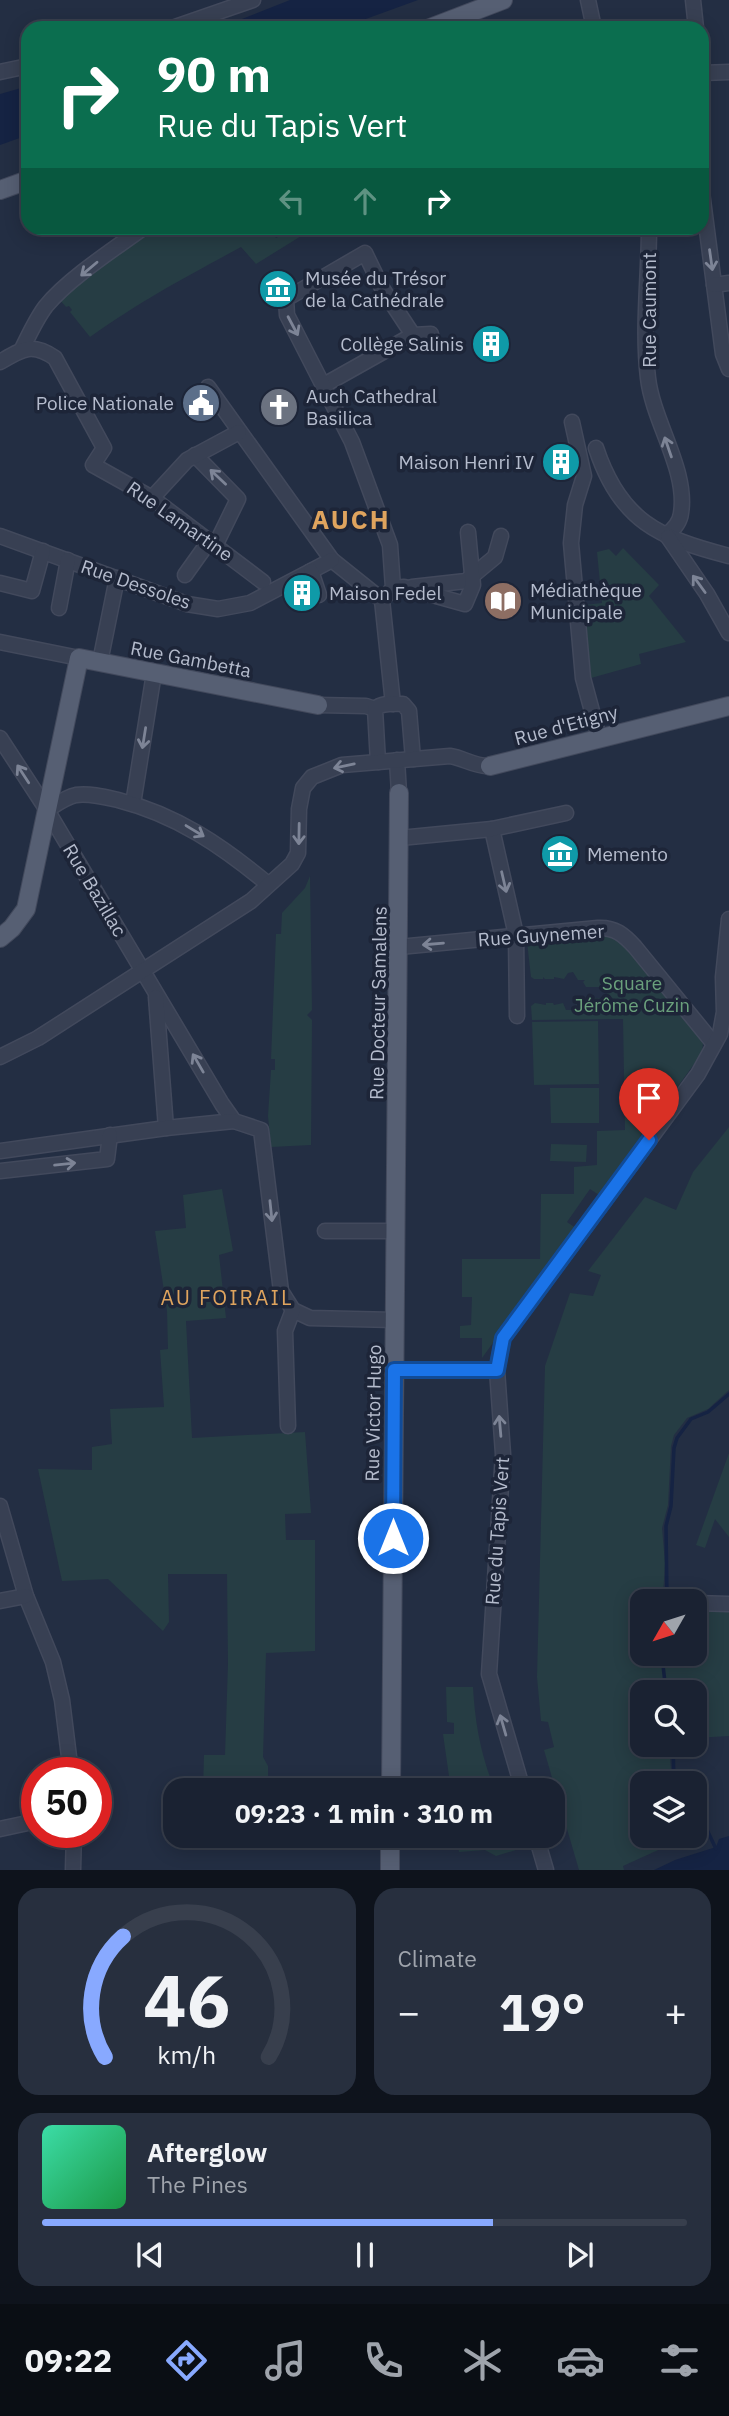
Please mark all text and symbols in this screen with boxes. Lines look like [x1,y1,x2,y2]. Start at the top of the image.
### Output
text: 90 m [157,42,271,105]
icon: right [42,49,133,140]
text: Rue du Tapis Vert [157,104,407,146]
icon: left [273,182,311,220]
icon: ahead [346,182,384,220]
icon: right [419,182,457,220]
one-way arrow [704,248,717,271]
street label: Rue Caumont [637,252,661,368]
one-way arrow [80,261,98,276]
place label: Musée du Trésor de la Cathédrale [305,266,446,312]
museum icon: Musée du Trésor de la Cathédrale [257,268,299,310]
one-way arrow [286,316,300,336]
building icon: Collège Salinis [470,323,512,365]
place label: Collège Salinis [340,332,464,356]
public building icon: Police Nationale [180,382,222,424]
place label: Auch Cathedral Basilica [306,384,437,430]
church icon: Auch Cathedral Basilica [258,386,300,428]
place label: Police Nationale [36,391,174,415]
one-way arrow [661,437,673,459]
building icon: Maison Henri IV [540,441,582,483]
place label: Maison Henri IV [398,450,534,474]
one-way arrow [210,469,227,486]
street label: Rue Lamartine [122,476,238,566]
district label: AUCH [312,502,390,536]
street label: Rue Dessoles [78,554,194,614]
building icon: Maison Fedel [281,572,323,614]
one-way arrow [692,575,706,594]
place label: Médiathèque Municipale [530,578,642,624]
library icon: Médiathèque Municipale [482,580,524,622]
place label: Maison Fedel [329,581,442,605]
street label: Rue Gambetta [129,636,253,682]
street label: Rue d'Etigny [512,700,621,750]
one-way arrow [137,726,150,749]
one-way arrow [334,761,356,774]
one-way arrow [16,765,31,784]
one-way arrow [292,823,305,846]
one-way arrow [185,824,205,838]
museum icon: Memento [539,833,581,875]
street label: Rue Bazillac [58,839,132,941]
place label: Memento [587,842,668,866]
one-way arrow [498,870,511,893]
street label: Rue Docteur Samalens [364,906,392,1100]
street label: Rue Guynemer [477,919,605,951]
one-way arrow [423,937,445,950]
park label: Square Jérôme Cuzin [574,971,690,1017]
one-way arrow [191,1054,205,1074]
pin [619,1068,679,1140]
icon: arrive [630,1079,668,1117]
one-way arrow [54,1157,76,1170]
one-way arrow [265,1200,278,1222]
district label: AU FOIRAIL [161,1283,293,1311]
street label: Rue Victor Hugo [360,1344,386,1482]
one-way arrow [494,1416,507,1438]
street label: Rue du Tapis Vert [480,1456,514,1606]
position arrow [356,1501,430,1575]
north arrow [630,1589,707,1666]
map controls [630,1589,707,1848]
button: search [630,1680,707,1757]
one-way arrow [496,1714,509,1736]
speed limit sign: 50 [21,1757,112,1848]
button: layers [630,1771,707,1848]
text: 09:23 · 1 min · 310 m [235,1796,493,1830]
text: Climate [398,1943,477,1973]
text: 46 [143,1953,230,2048]
text: 19° [499,1978,586,2045]
text: − [398,1987,420,2036]
text: + [664,1987,687,2036]
text: km/h [157,2038,216,2071]
text: Afterglow [147,2135,267,2169]
text: The Pines [147,2169,248,2199]
icon: previous [131,2236,169,2274]
icon: pause [346,2236,384,2274]
icon: next [561,2236,599,2274]
icon: directions [162,2336,211,2385]
icon: music [261,2336,310,2385]
icon: phone [359,2336,408,2385]
icon: climate [458,2336,507,2385]
icon: car [556,2336,605,2385]
icon: filters [655,2336,704,2385]
text: 09:22 [25,2339,112,2381]

